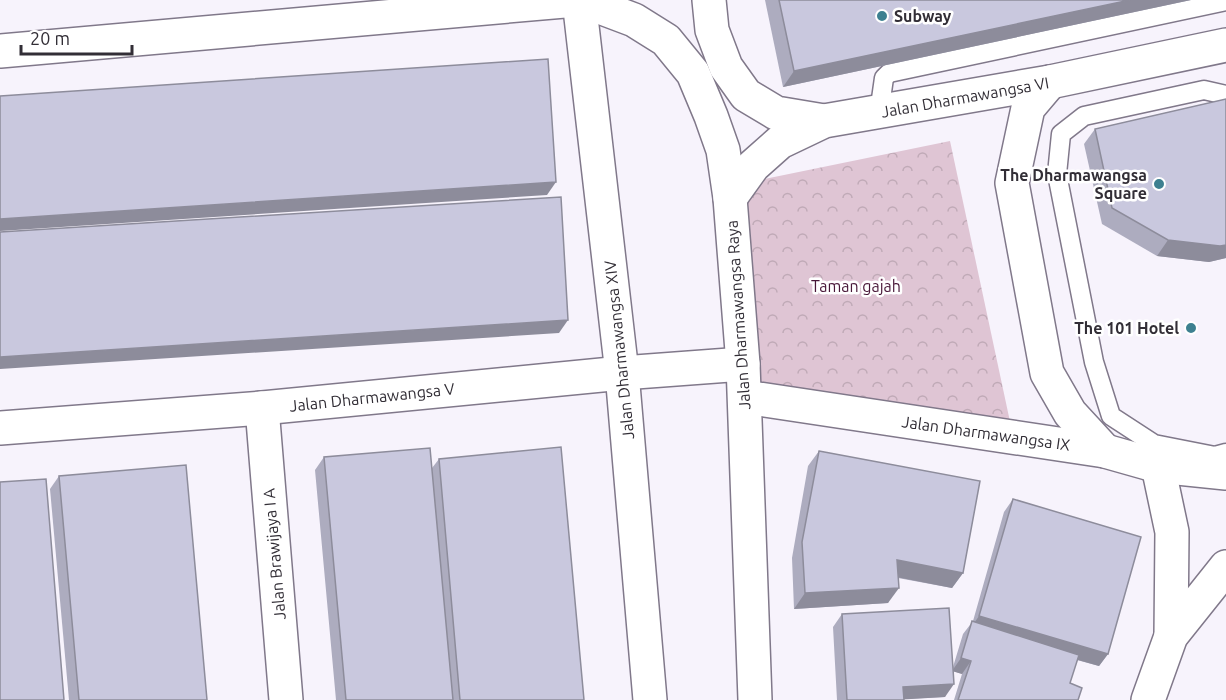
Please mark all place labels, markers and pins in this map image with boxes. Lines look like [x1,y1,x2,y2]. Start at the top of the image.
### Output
place label: Subway [894,7,952,25]
marker: Subway [875,9,889,23]
place label: The Dharmawangsa Square [1000,166,1147,202]
marker: The Dharmawangsa Square [1152,177,1166,191]
place label: The 101 Hotel [1074,319,1179,337]
marker: The 101 Hotel [1184,321,1198,335]

